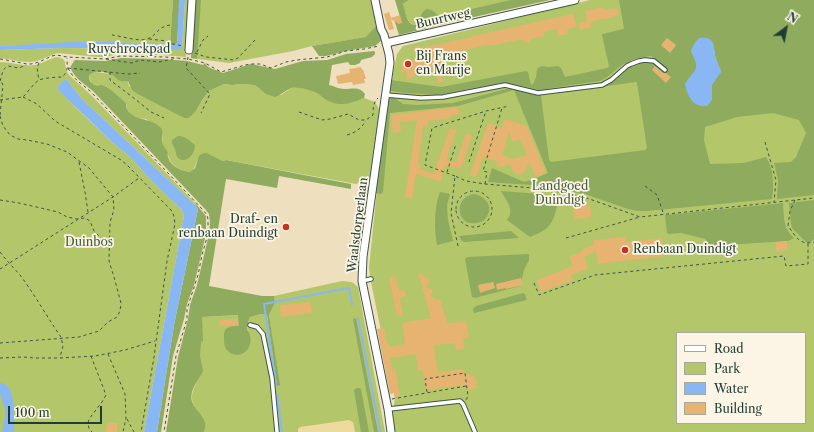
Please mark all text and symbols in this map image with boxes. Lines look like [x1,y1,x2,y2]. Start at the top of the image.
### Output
street label: Buurtweg [415,6,471,32]
north arrow [766,8,806,48]
text: N [785,9,800,26]
street label: Ruychrockpad [88,43,170,57]
place label: Bij Frans en Marije [416,50,471,78]
marker: Bij Frans en Marije [403,59,413,69]
street label: Waalsdorperlaan [345,176,371,274]
park label: Landgoed Duindigt [532,180,588,208]
place label: Draf- en renbaan Duindigt [178,213,278,241]
marker: Draf- en renbaan Duindigt [281,222,291,232]
park label: Duinbos [65,236,113,250]
place label: Renbaan Duindigt [633,243,736,257]
marker: Renbaan Duindigt [620,245,630,255]
legend [676,332,806,424]
text: Road [714,341,744,356]
text: Park [714,361,740,376]
text: Water [714,381,748,396]
scale bar [10,398,104,424]
text: Building [714,401,762,416]
text: 100 m [15,405,50,420]

